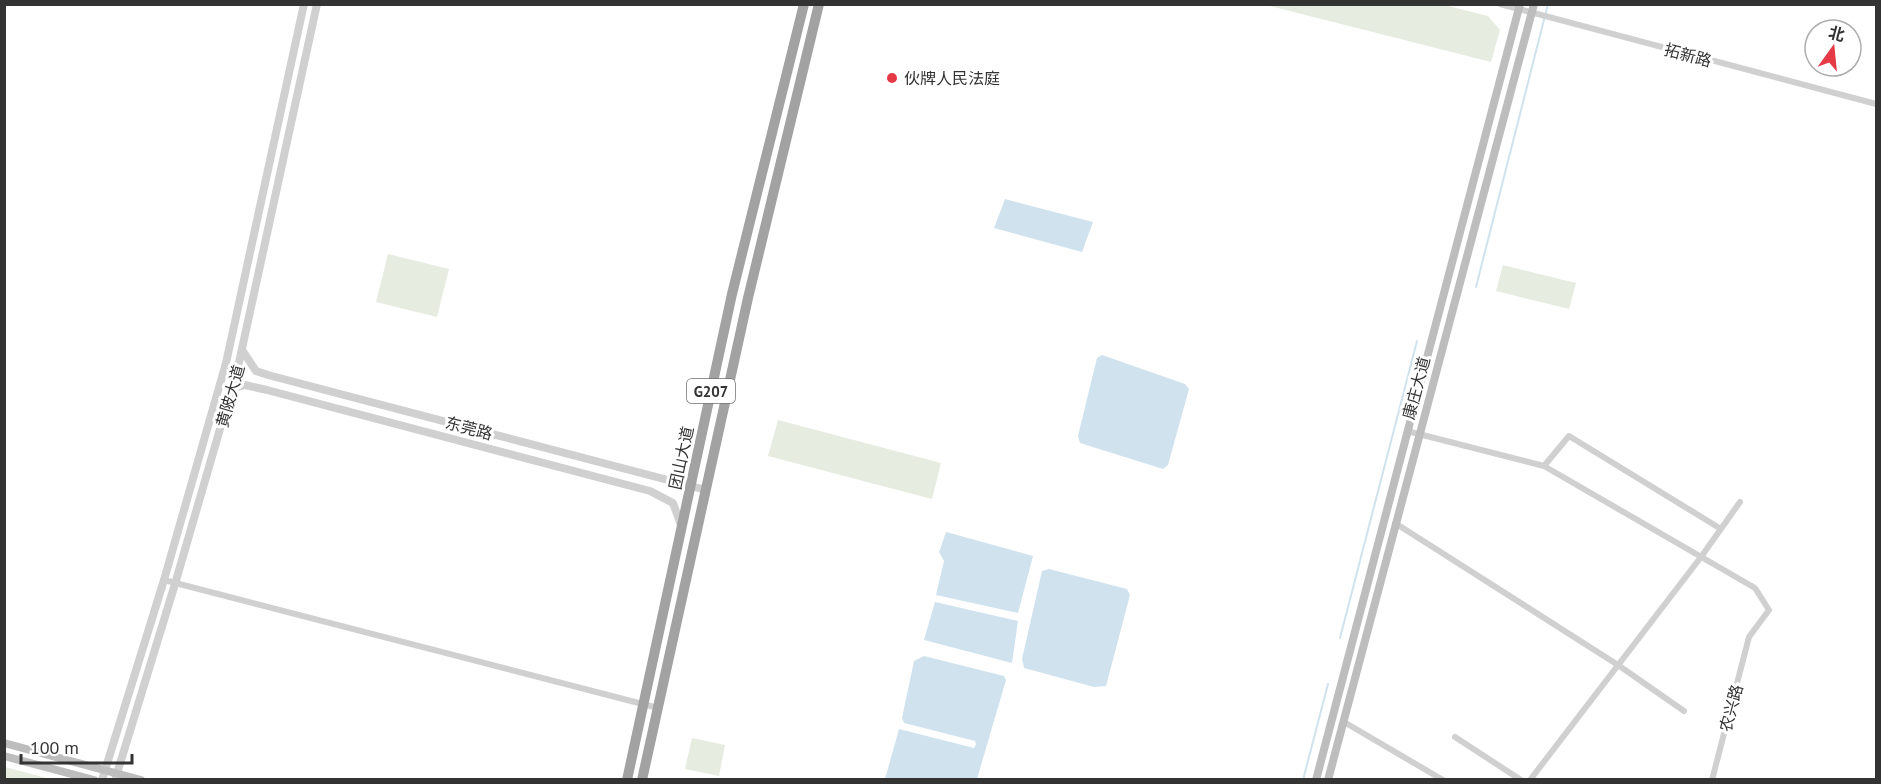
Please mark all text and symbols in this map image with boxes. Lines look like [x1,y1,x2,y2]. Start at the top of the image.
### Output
north arrow [1803,18,1863,78]
text: 北 [1827,22,1847,45]
street label: 拓新路 [1662,39,1714,71]
place label: 伙牌人民法庭 [904,68,1000,88]
marker: 伙牌人民法庭 [885,71,899,85]
street label: 康庄大道 [1398,354,1434,422]
street label: 黄陂大道 [212,362,248,430]
road number: G207 [687,379,735,403]
street label: 东莞路 [443,412,495,444]
street label: 团山大道 [665,425,697,491]
street label: 农兴路 [1715,682,1747,734]
scale bar [21,727,132,765]
text: 100 m [30,736,79,759]

